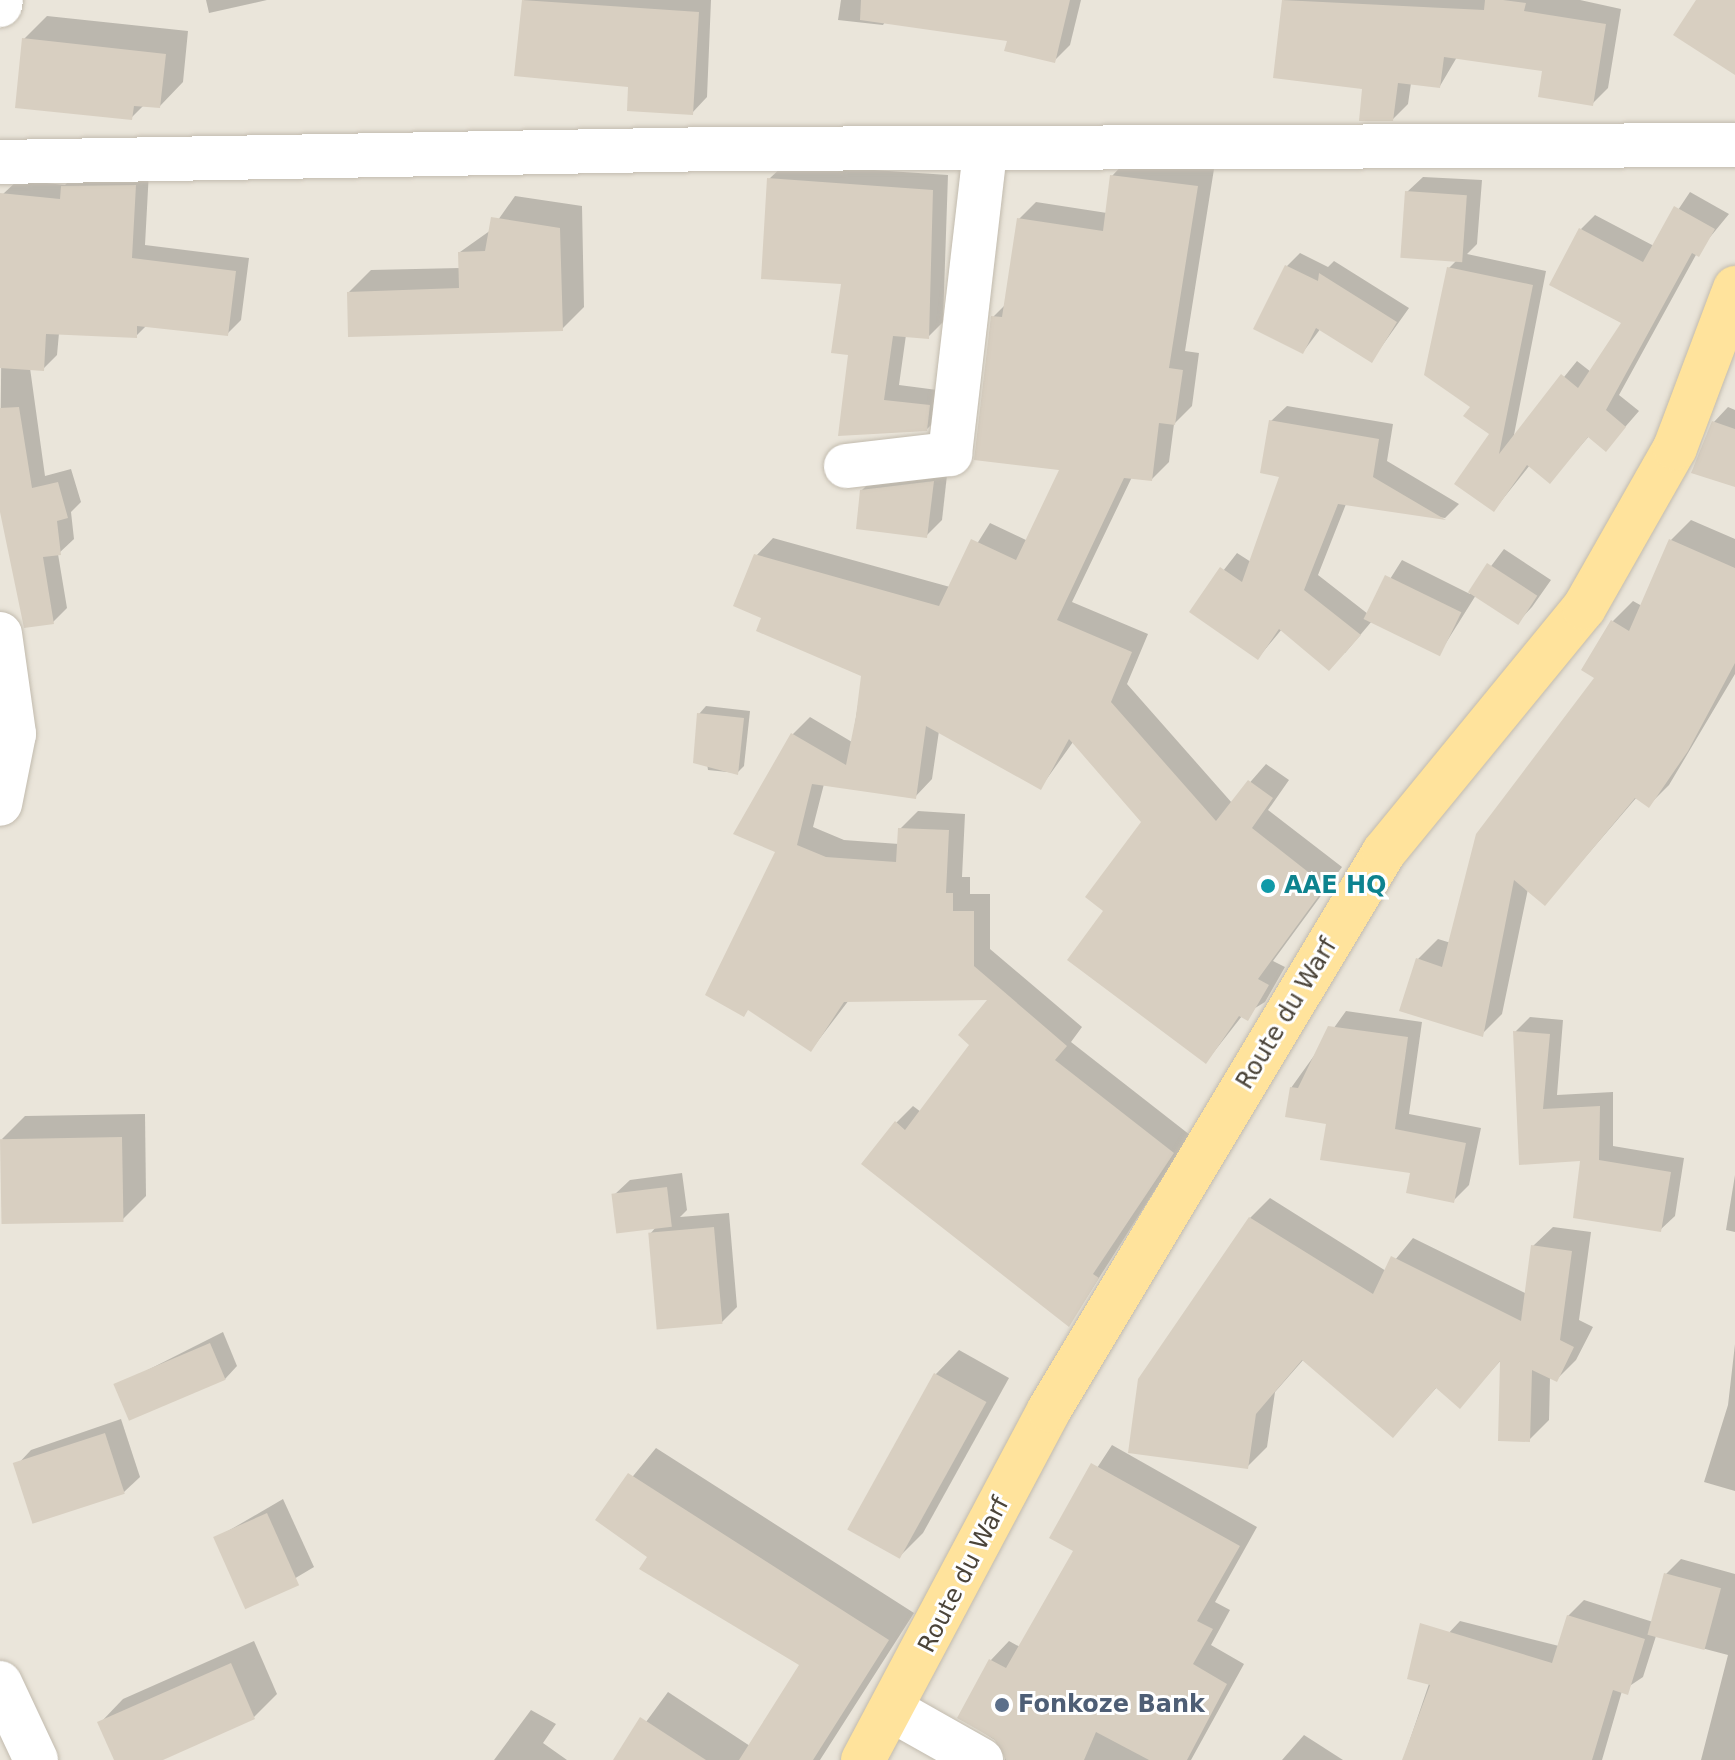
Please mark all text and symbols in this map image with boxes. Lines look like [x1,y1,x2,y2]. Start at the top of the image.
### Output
place label: AAE HQ [1284,872,1386,900]
marker: AAE HQ [1259,877,1277,895]
street label: Route du Warf [1231,933,1343,1095]
street label: Route du Warf [912,1492,1016,1658]
place label: Fonkoze Bank [1018,1691,1205,1719]
marker: Fonkoze Bank [993,1696,1011,1714]

